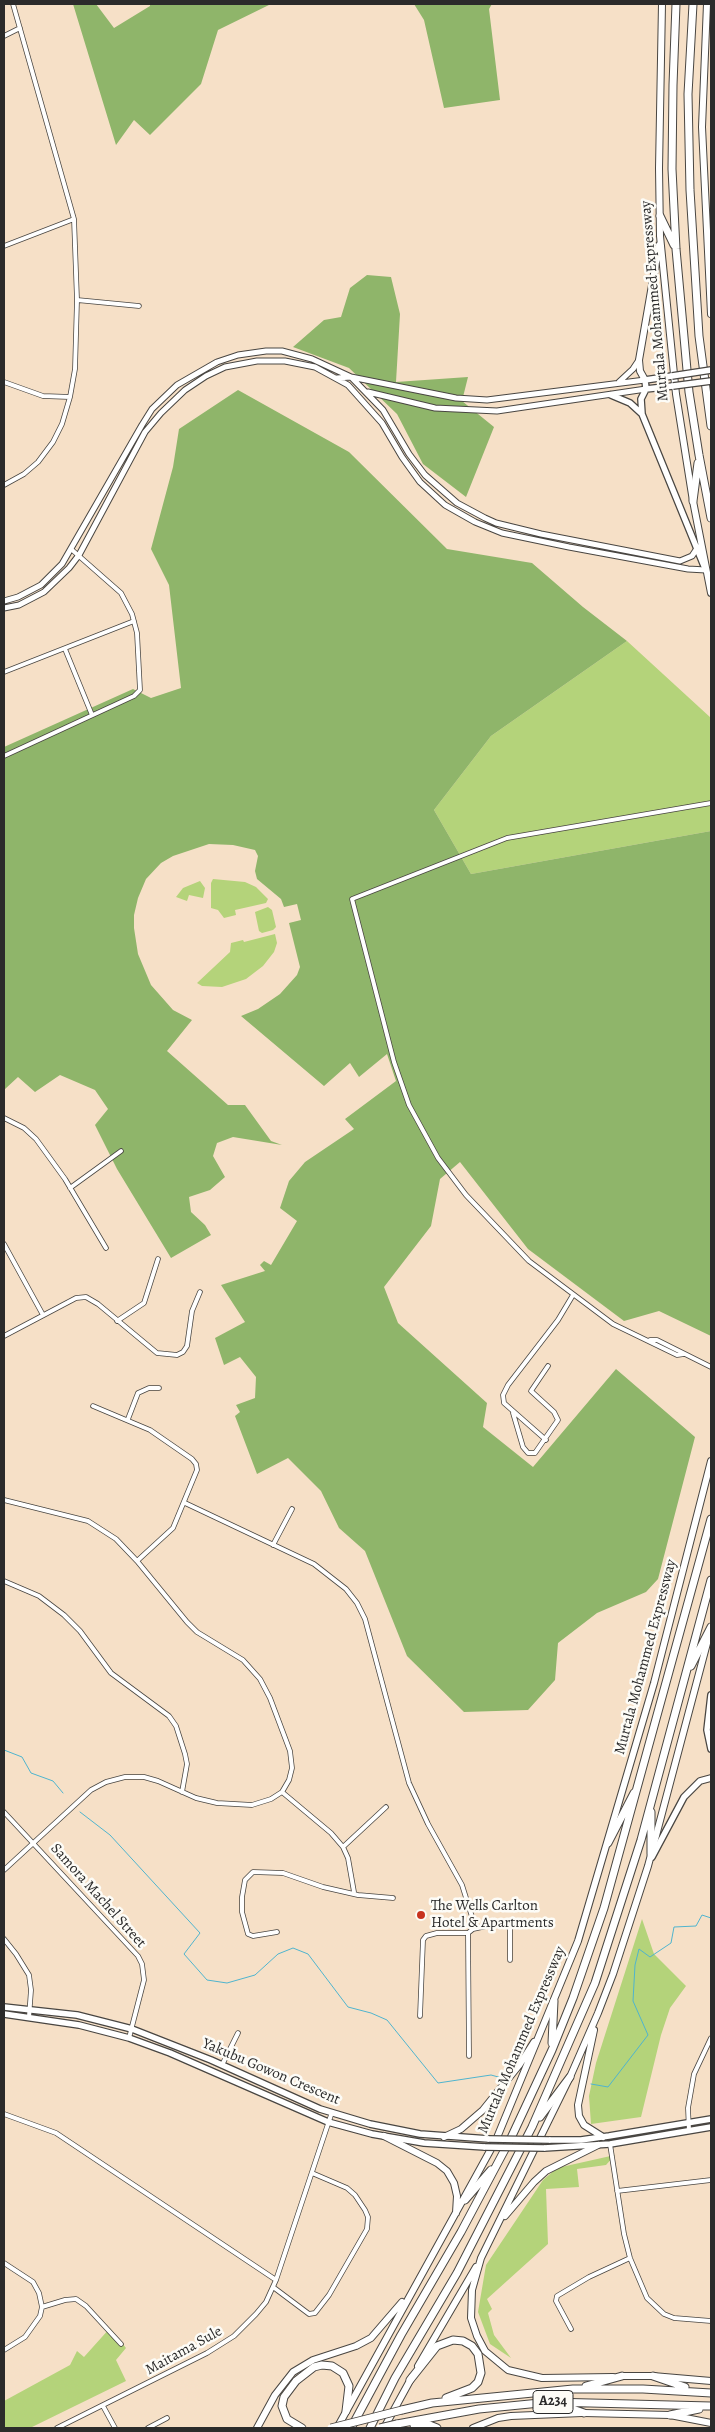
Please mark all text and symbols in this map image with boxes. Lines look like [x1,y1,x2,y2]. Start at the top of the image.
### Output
street label: Murtala Mohammed Expressway [637,200,673,402]
street label: Murtala Mohammed Expressway [611,1557,681,1757]
street label: Samora Machel Street [46,1840,150,1952]
place label: The Wells Carlton Hotel & Apartments [431,1897,554,1932]
marker: The Wells Carlton Hotel & Apartments [415,1909,427,1921]
street label: Murtala Mohammed Expressway [474,1944,570,2136]
street label: Yakubu Gowon Crescent [199,2035,343,2109]
street label: Maitama Sule [143,2323,225,2379]
road number: A234 [533,2390,573,2414]

